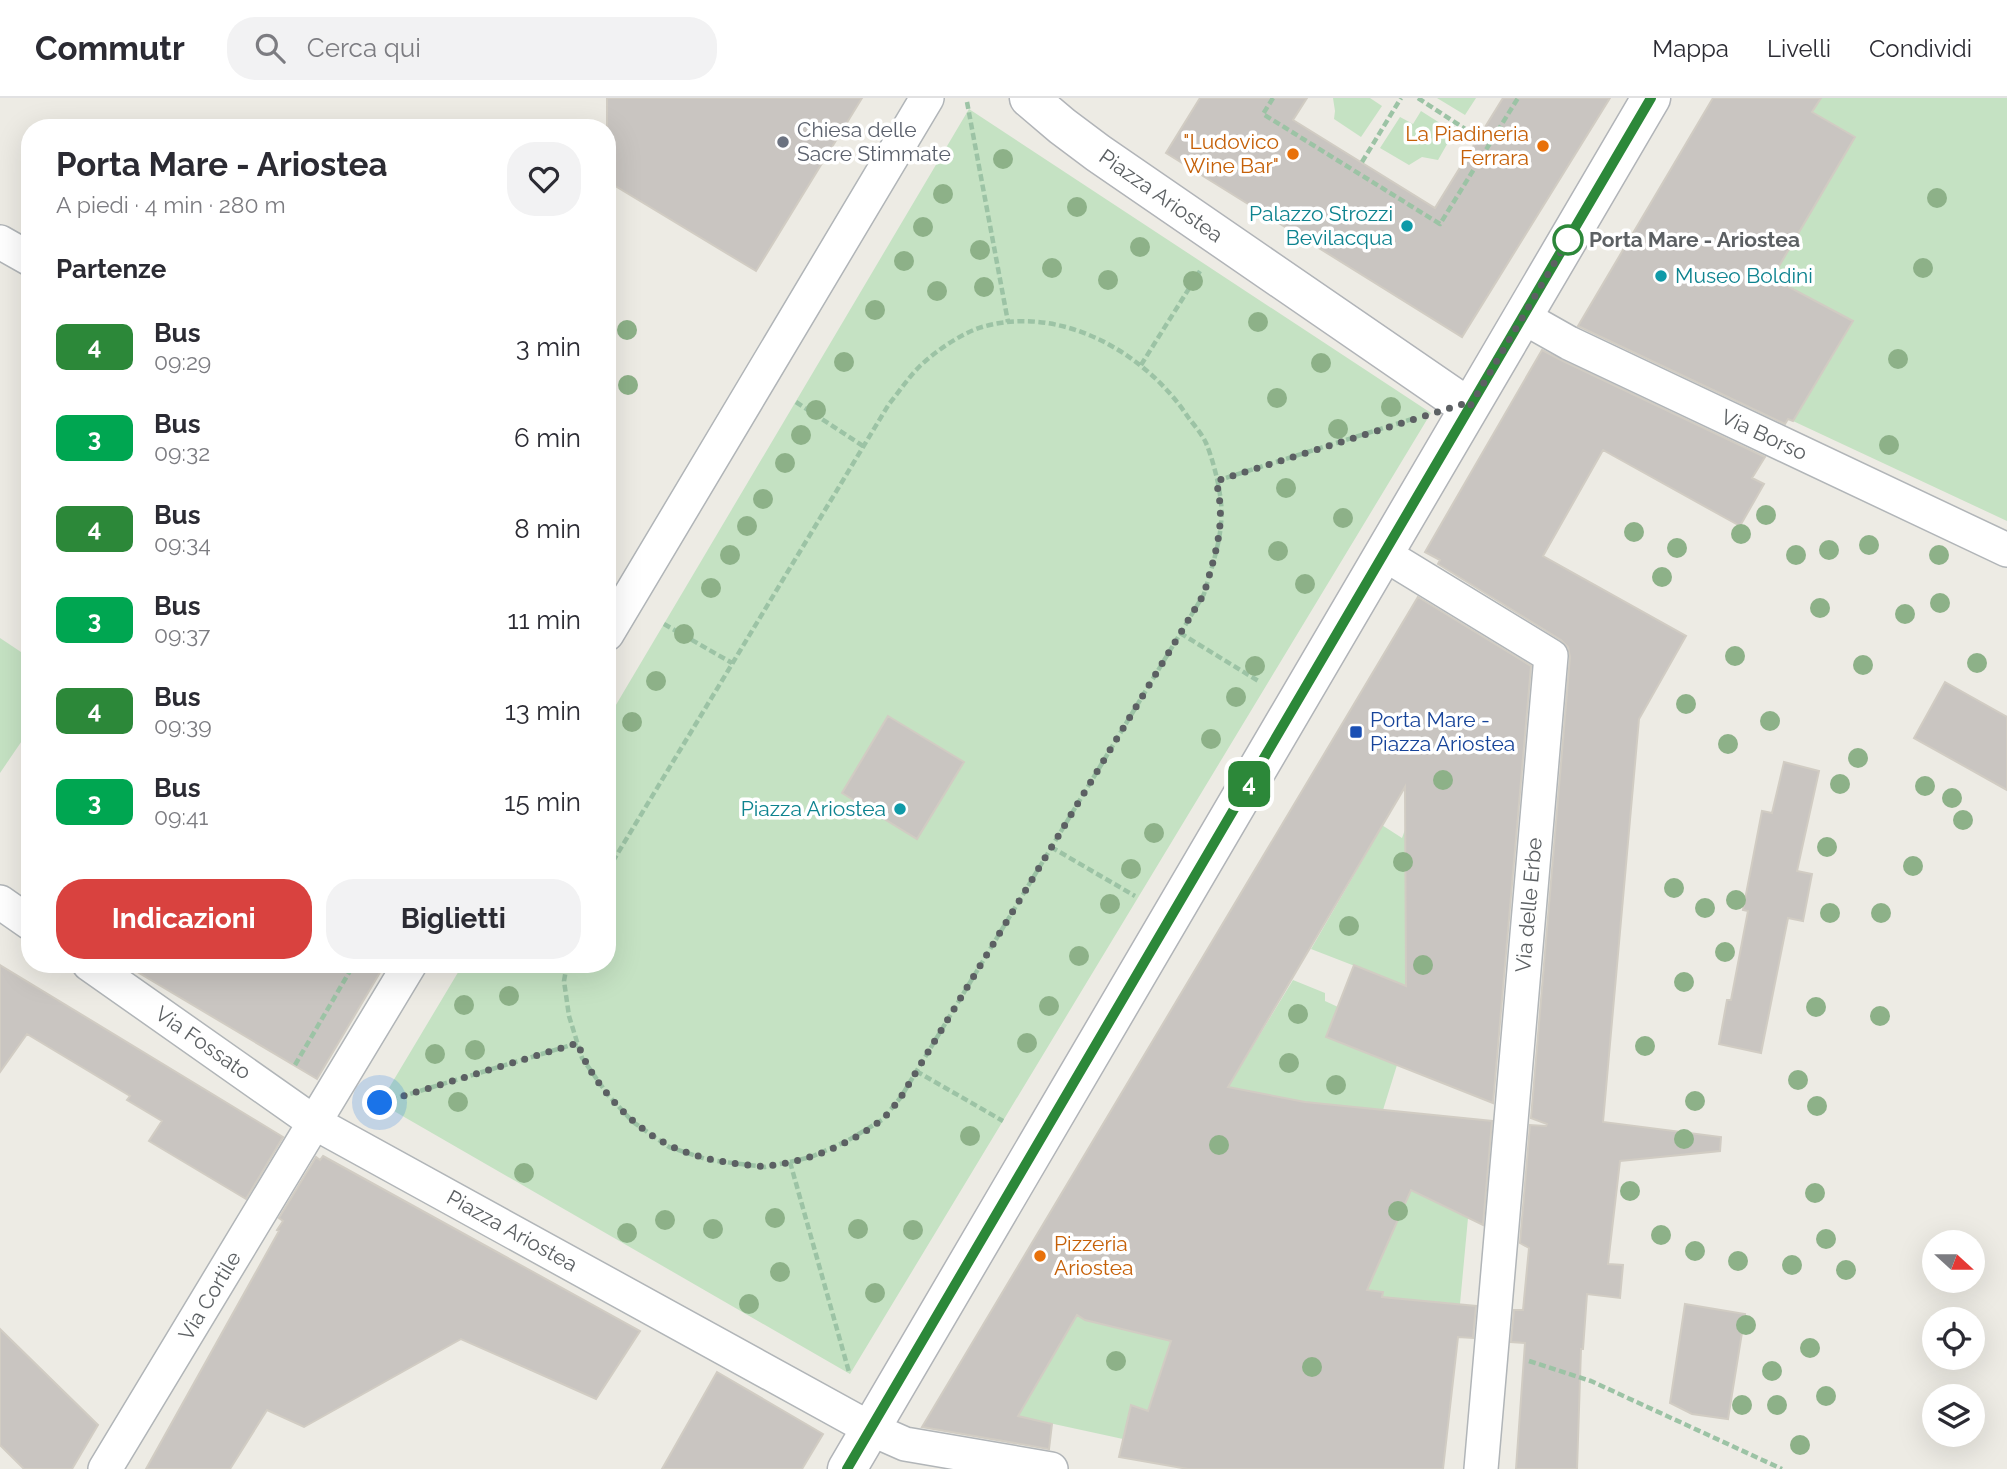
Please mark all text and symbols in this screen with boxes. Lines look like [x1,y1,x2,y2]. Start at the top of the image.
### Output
search box [227,17,717,80]
text: Commutr [35,29,185,68]
icon: search [251,29,289,67]
text: Cerca qui [307,33,421,63]
text: Mappa [1652,34,1729,63]
text: Livelli [1767,34,1831,63]
text: Condividi [1869,34,1972,63]
place label: Chiesa delle Sacre Stimmate [797,117,951,166]
place label: La Piadineria Ferrara [1405,121,1529,170]
place label: "Ludovico Wine Bar" [1183,129,1279,178]
marker: Chiesa delle Sacre Stimmate [775,134,791,150]
marker: La Piadineria Ferrara [1535,138,1551,154]
button: heart [507,142,581,216]
street label: Piazza Ariostea [1095,144,1228,248]
text: Porta Mare - Ariostea [56,145,387,184]
marker: "Ludovico Wine Bar" [1285,146,1301,162]
text: A piedi · 4 min · 280 m [56,191,286,218]
place label: Palazzo Strozzi Bevilacqua [1249,201,1393,250]
marker: Palazzo Strozzi Bevilacqua [1399,218,1415,234]
marker: Porta Mare - Ariostea [1553,225,1583,255]
place label: Porta Mare - Ariostea [1589,227,1800,252]
text: Partenze [56,254,166,284]
place label: Museo Boldini [1675,263,1813,288]
marker: Museo Boldini [1653,268,1669,284]
text: Bus [154,318,201,348]
text: 4 [88,332,101,361]
text: 3 min [516,332,581,362]
text: 09:29 [154,348,211,375]
street label: Via Borso [1717,404,1811,465]
text: Bus [154,409,201,439]
text: 3 [88,423,101,452]
text: 6 min [514,423,581,453]
text: 09:32 [154,439,210,466]
text: Bus [154,500,201,530]
text: 4 [88,514,101,543]
text: 8 min [514,514,581,544]
text: 09:34 [154,530,211,557]
text: Bus [154,591,201,621]
text: 3 [88,605,101,634]
text: 11 min [507,605,581,635]
text: 09:37 [154,621,210,648]
text: Bus [154,682,201,712]
text: 4 [88,696,101,725]
text: 13 min [505,696,581,726]
place label: Porta Mare - Piazza Ariostea [1370,707,1515,756]
text: 09:39 [154,712,212,739]
marker: Porta Mare - Piazza Ariostea [1348,724,1364,740]
line badge: 4 [1226,761,1272,807]
text: 4 [1242,769,1256,798]
text: Bus [154,773,201,803]
text: 3 [88,787,101,816]
text: 15 min [504,787,581,817]
place label: Piazza Ariostea [741,796,886,821]
marker: Piazza Ariostea [892,801,908,817]
text: 09:41 [154,803,208,830]
street label: Via delle Erbe [1510,836,1547,974]
button: Indicazioni [56,879,312,959]
button: Biglietti [326,879,581,959]
street label: Via Fossato [151,1001,256,1085]
your location [362,1085,397,1120]
street label: Piazza Ariostea [443,1184,582,1277]
north arrow [1922,1230,1984,1293]
map controls [1922,1230,1985,1447]
place label: Pizzeria Ariostea [1054,1231,1133,1280]
street label: Via Cortile [173,1247,246,1345]
marker: Pizzeria Ariostea [1032,1248,1048,1264]
button: locate [1922,1307,1985,1370]
button: layers [1922,1384,1985,1447]

